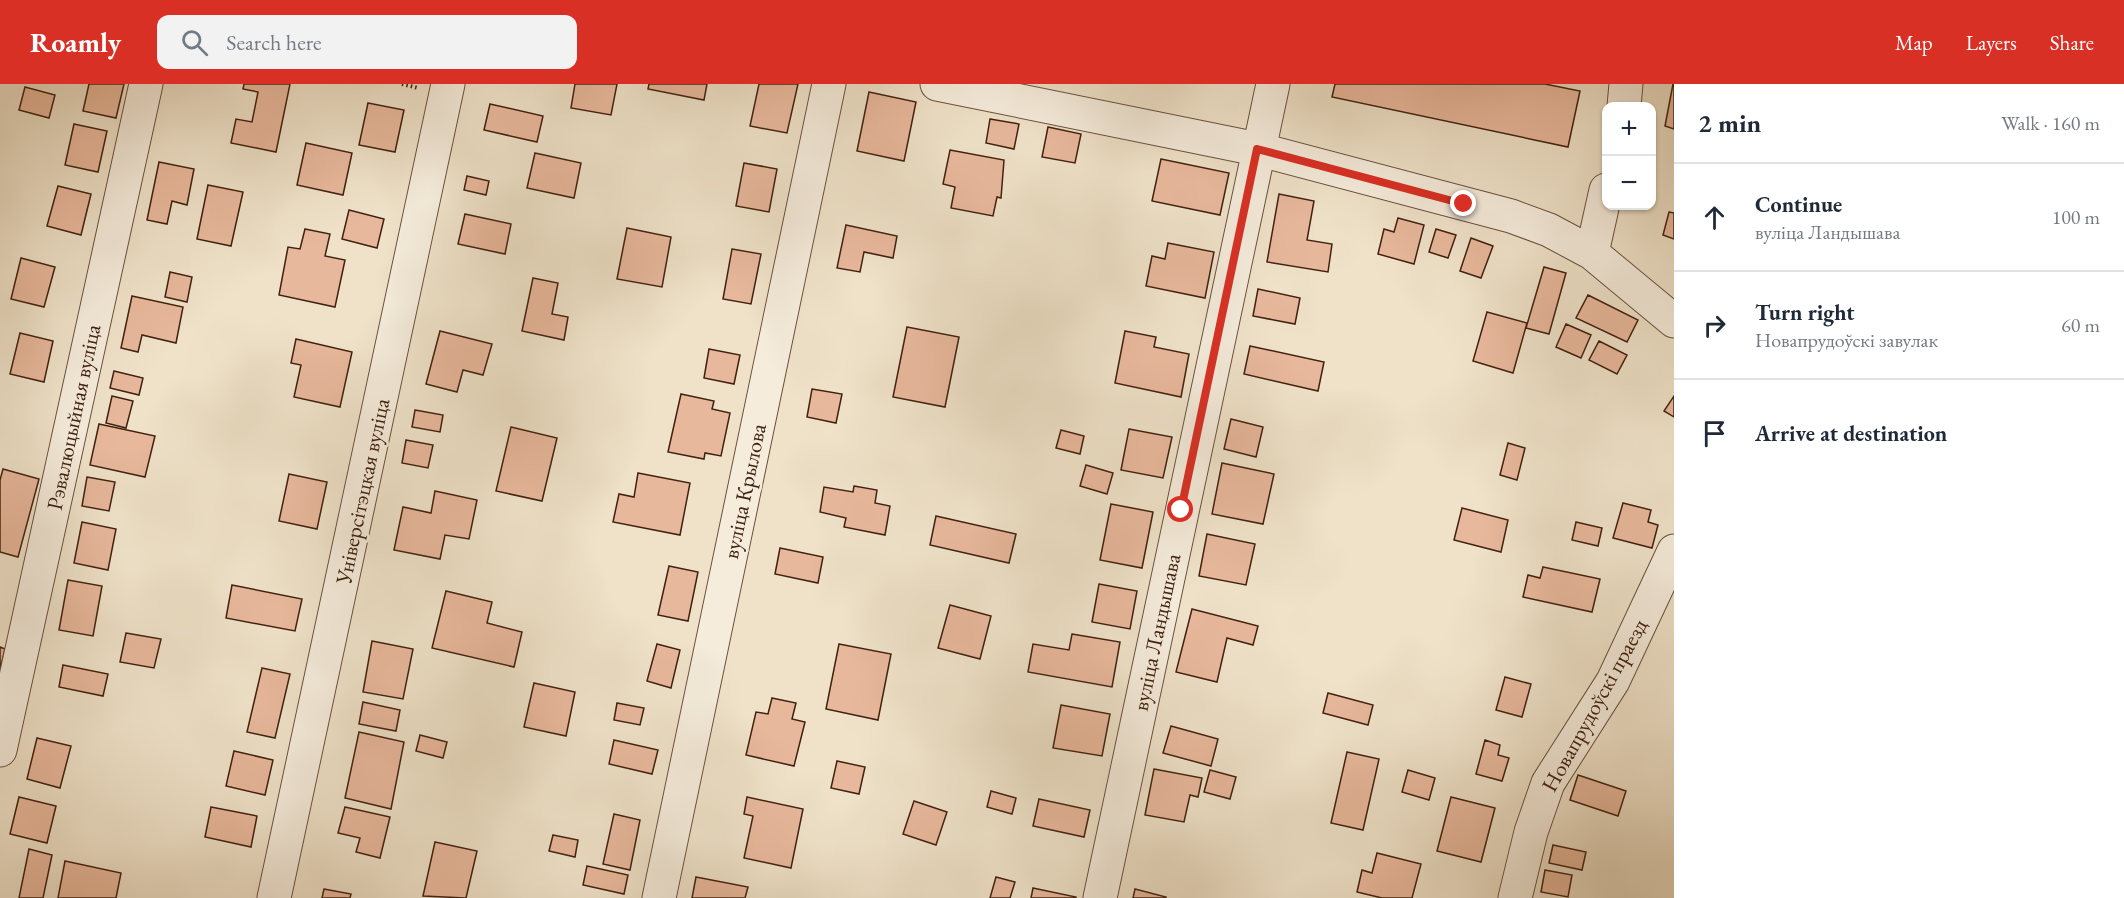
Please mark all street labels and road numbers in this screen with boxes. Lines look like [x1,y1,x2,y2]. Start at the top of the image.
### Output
street label: Рэвалюцыйная вуліца [40,321,107,513]
street label: Універсітэцкая вуліца [328,395,396,588]
street label: вуліца Крылова [716,421,773,561]
street label: вуліца Ландышава [1126,551,1187,713]
street label: Новапрудоўскі праезд [1535,614,1654,797]

